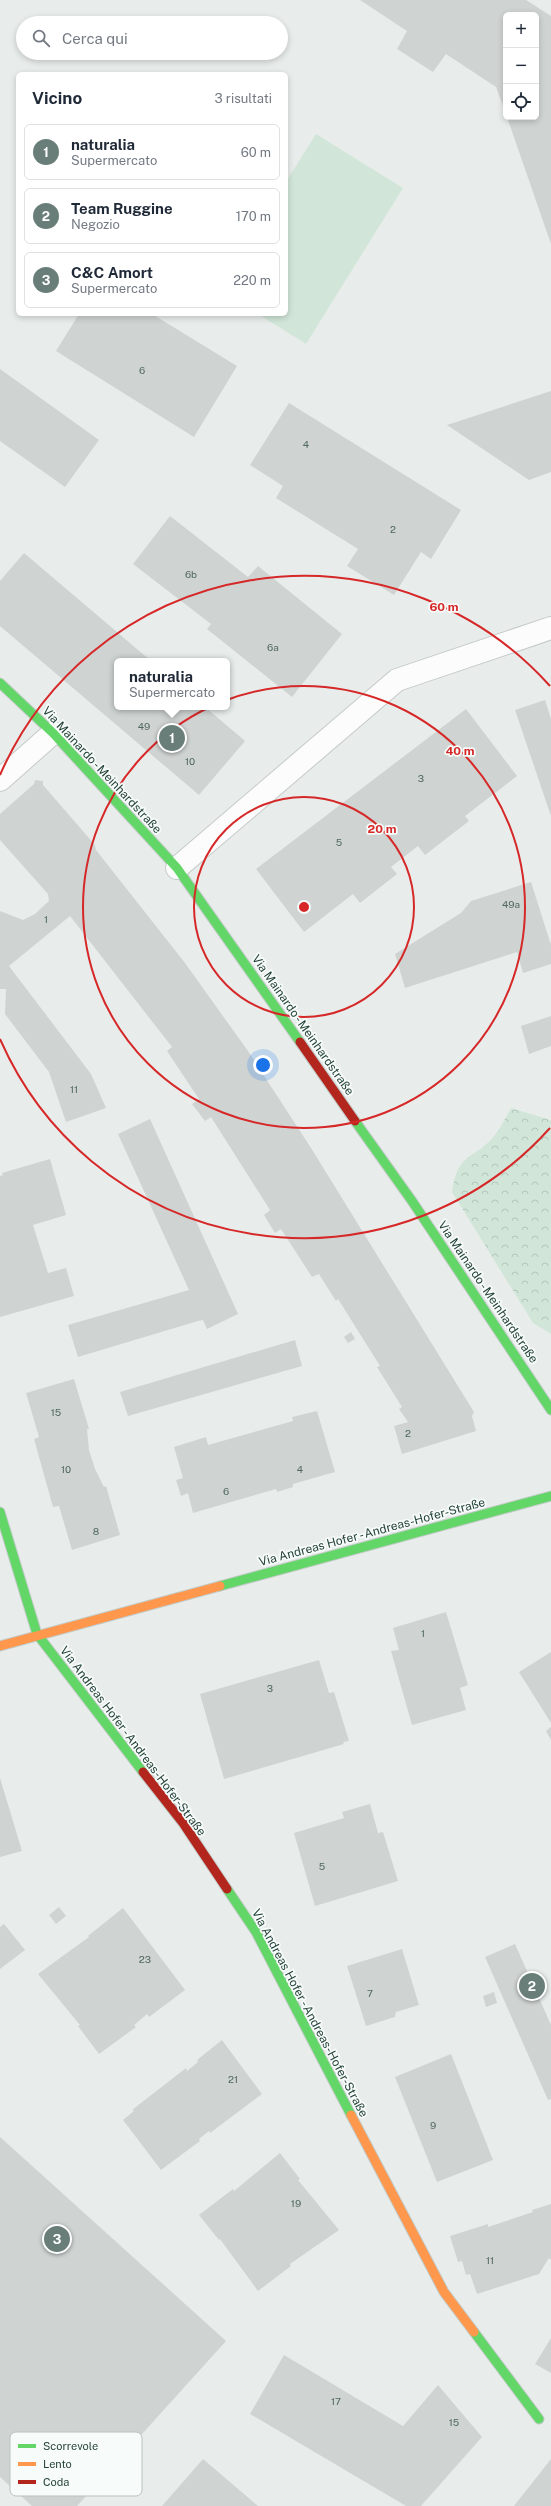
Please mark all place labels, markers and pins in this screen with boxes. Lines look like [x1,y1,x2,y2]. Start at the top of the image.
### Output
pin: 1 [159,723,185,753]
centre of rings [297,900,311,914]
pin: 2 [519,1971,545,2001]
pin: 3 [44,2224,70,2254]

